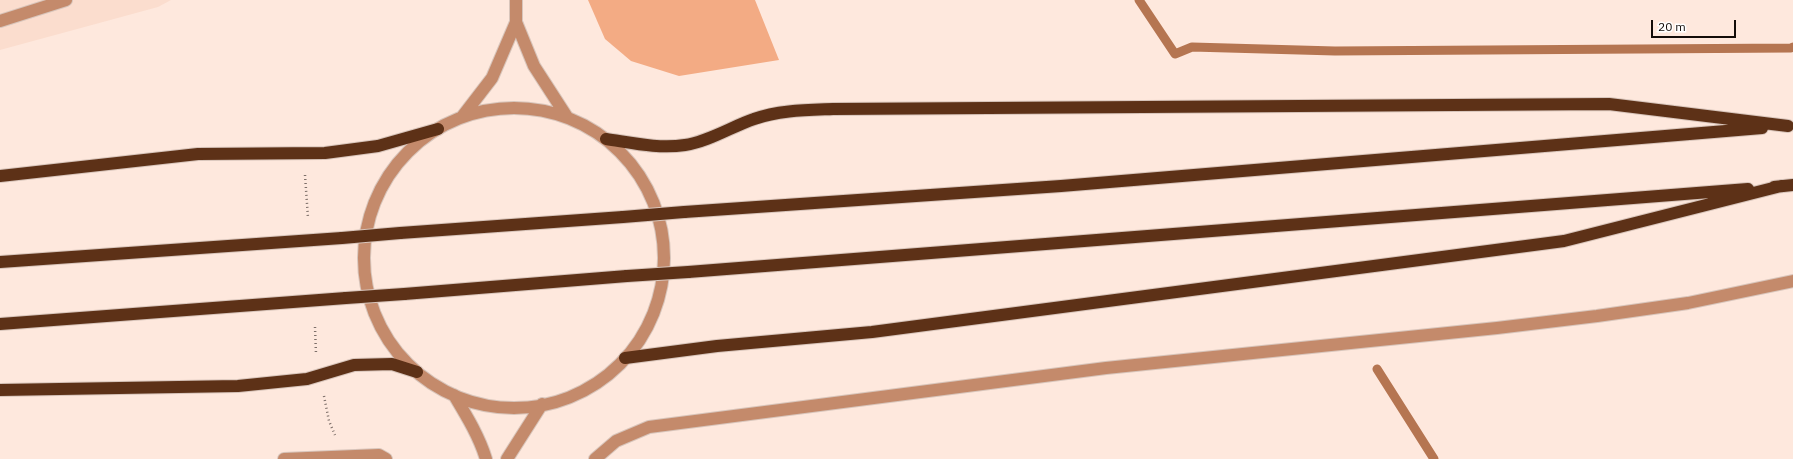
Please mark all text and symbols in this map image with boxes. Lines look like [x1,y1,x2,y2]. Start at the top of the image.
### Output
scale bar [1653,12,1738,38]
text: 20 m [1658,19,1686,34]

